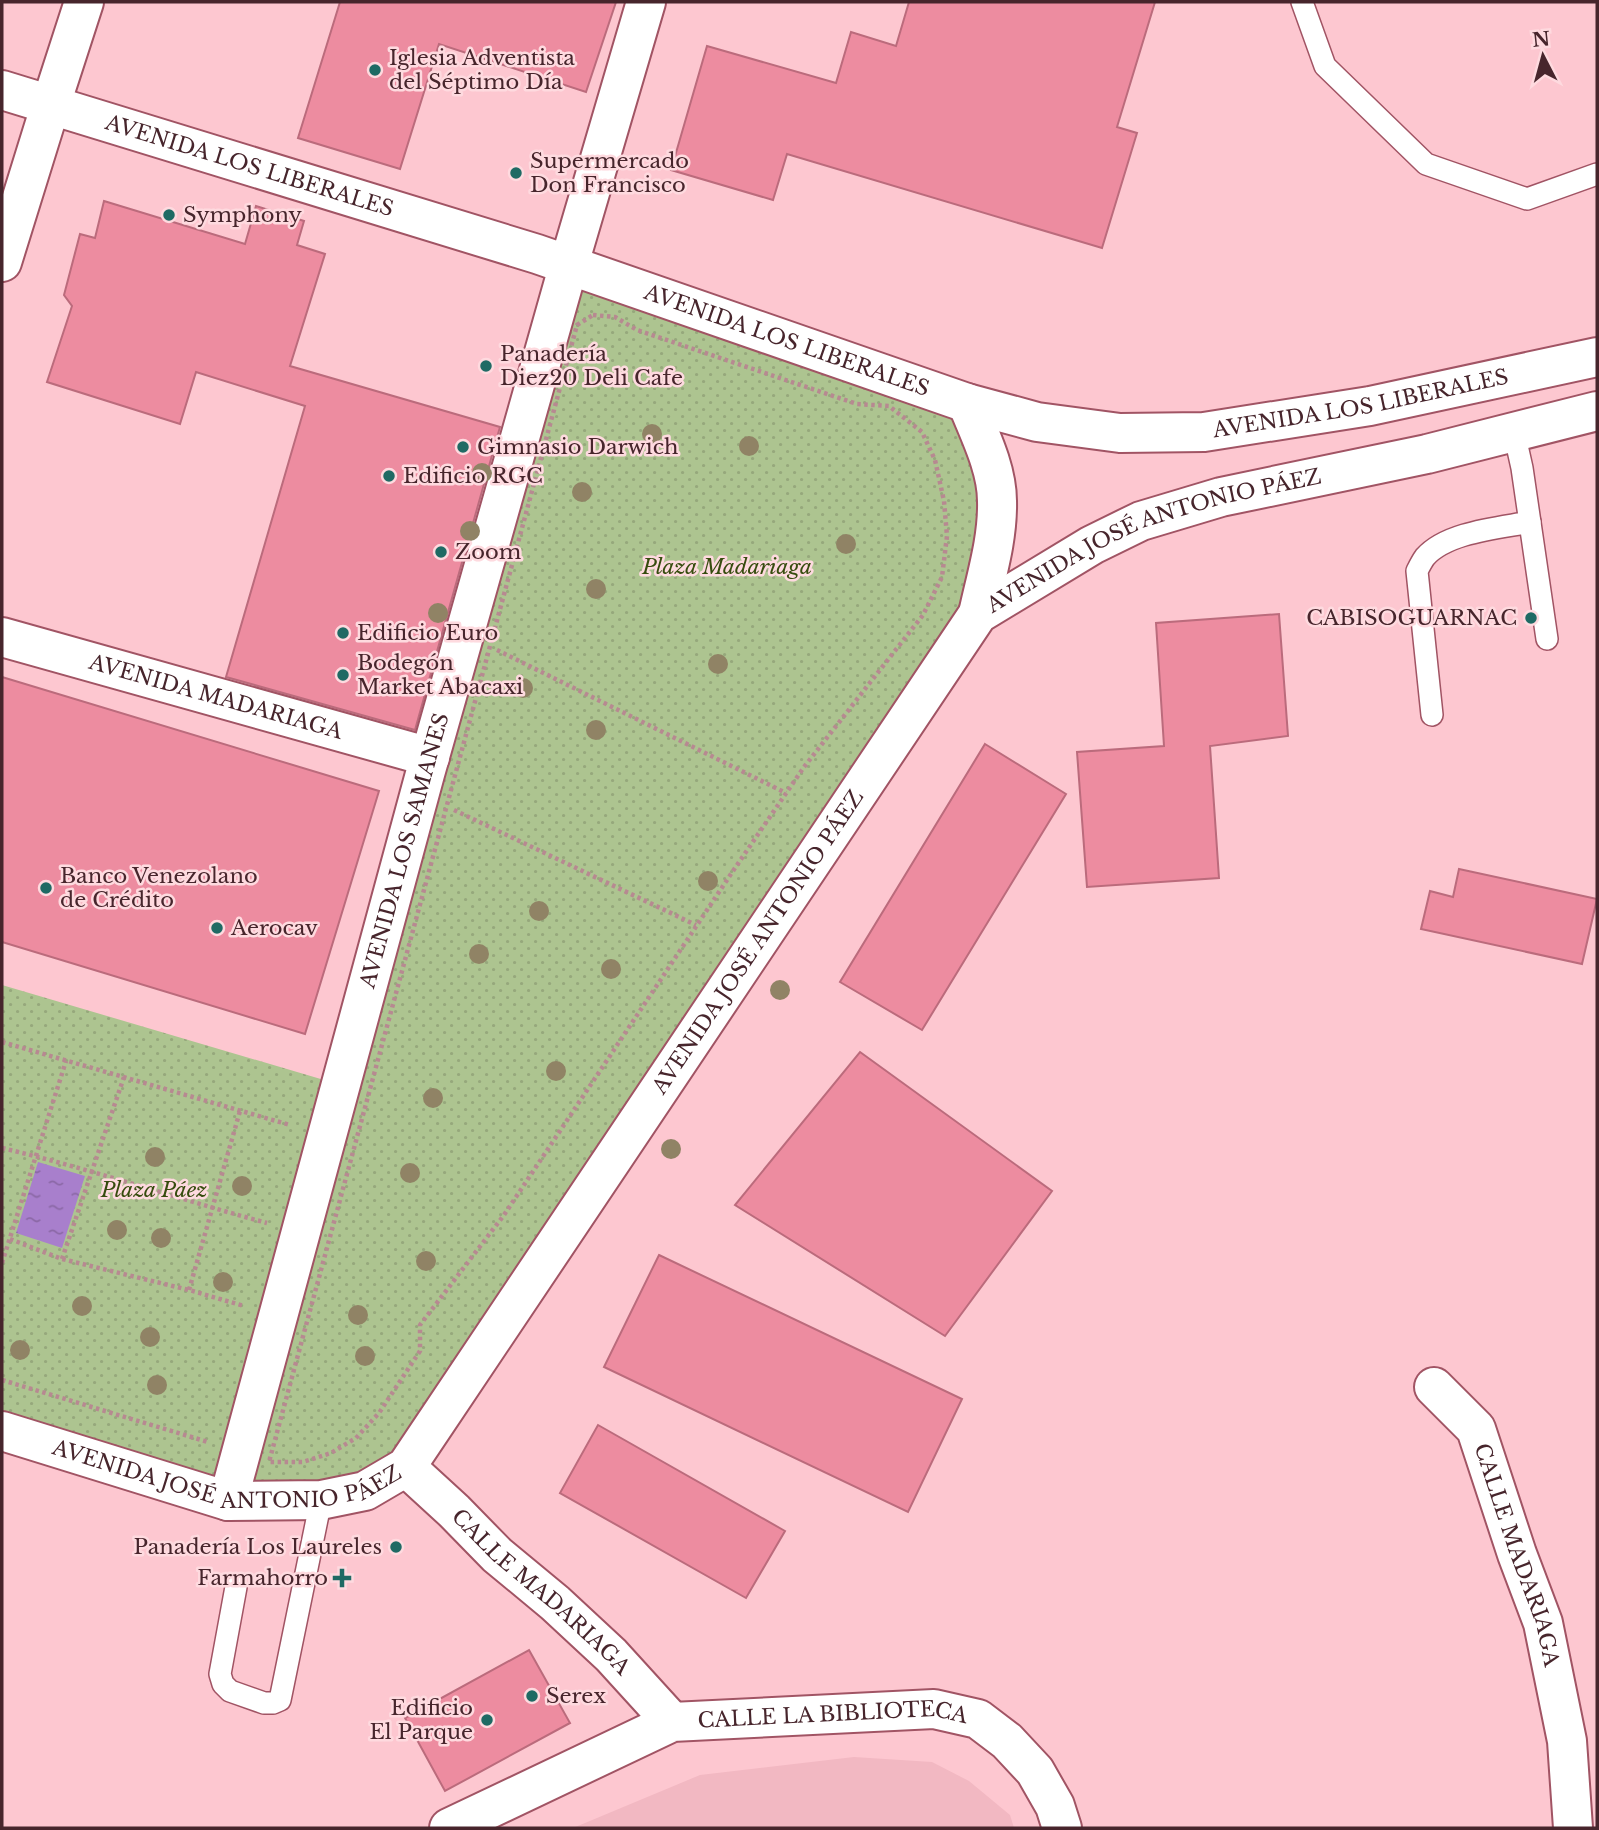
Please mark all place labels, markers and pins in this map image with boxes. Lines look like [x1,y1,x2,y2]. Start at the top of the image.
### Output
place label: Iglesia Adventista del Séptimo Día [389,45,575,95]
marker: Iglesia Adventista del Séptimo Día [367,62,383,78]
place label: Supermercado Don Francisco [530,148,689,198]
marker: Supermercado Don Francisco [508,165,524,181]
place label: Symphony [183,202,303,228]
marker: Symphony [161,207,177,223]
place label: Panadería Diez20 Deli Cafe [500,341,683,391]
marker: Panadería Diez20 Deli Cafe [478,358,494,374]
place label: Gimnasio Darwich [477,434,678,460]
marker: Gimnasio Darwich [455,439,471,455]
place label: Edificio RGC [403,463,543,489]
marker: Edificio RGC [381,468,397,484]
place label: Zoom [455,539,522,565]
marker: Zoom [433,544,449,560]
place label: CABISOGUARNAC [1306,605,1517,631]
marker: CABISOGUARNAC [1523,610,1539,626]
place label: Edificio Euro [357,620,498,646]
marker: Edificio Euro [335,625,351,641]
place label: Bodegón Market Abacaxi [357,650,523,700]
marker: Bodegón Market Abacaxi [335,667,351,683]
place label: Banco Venezolano de Crédito [60,863,258,913]
marker: Banco Venezolano de Crédito [38,880,54,896]
place label: Aerocav [230,915,318,941]
marker: Aerocav [209,920,225,936]
place label: Panadería Los Laureles [134,1534,382,1560]
marker: Panadería Los Laureles [388,1539,404,1555]
place label: Farmahorro [197,1565,328,1591]
marker: Farmahorro [334,1570,350,1586]
place label: Serex [546,1683,606,1709]
marker: Serex [524,1688,540,1704]
place label: Edificio El Parque [369,1695,473,1745]
marker: Edificio El Parque [479,1712,495,1728]

